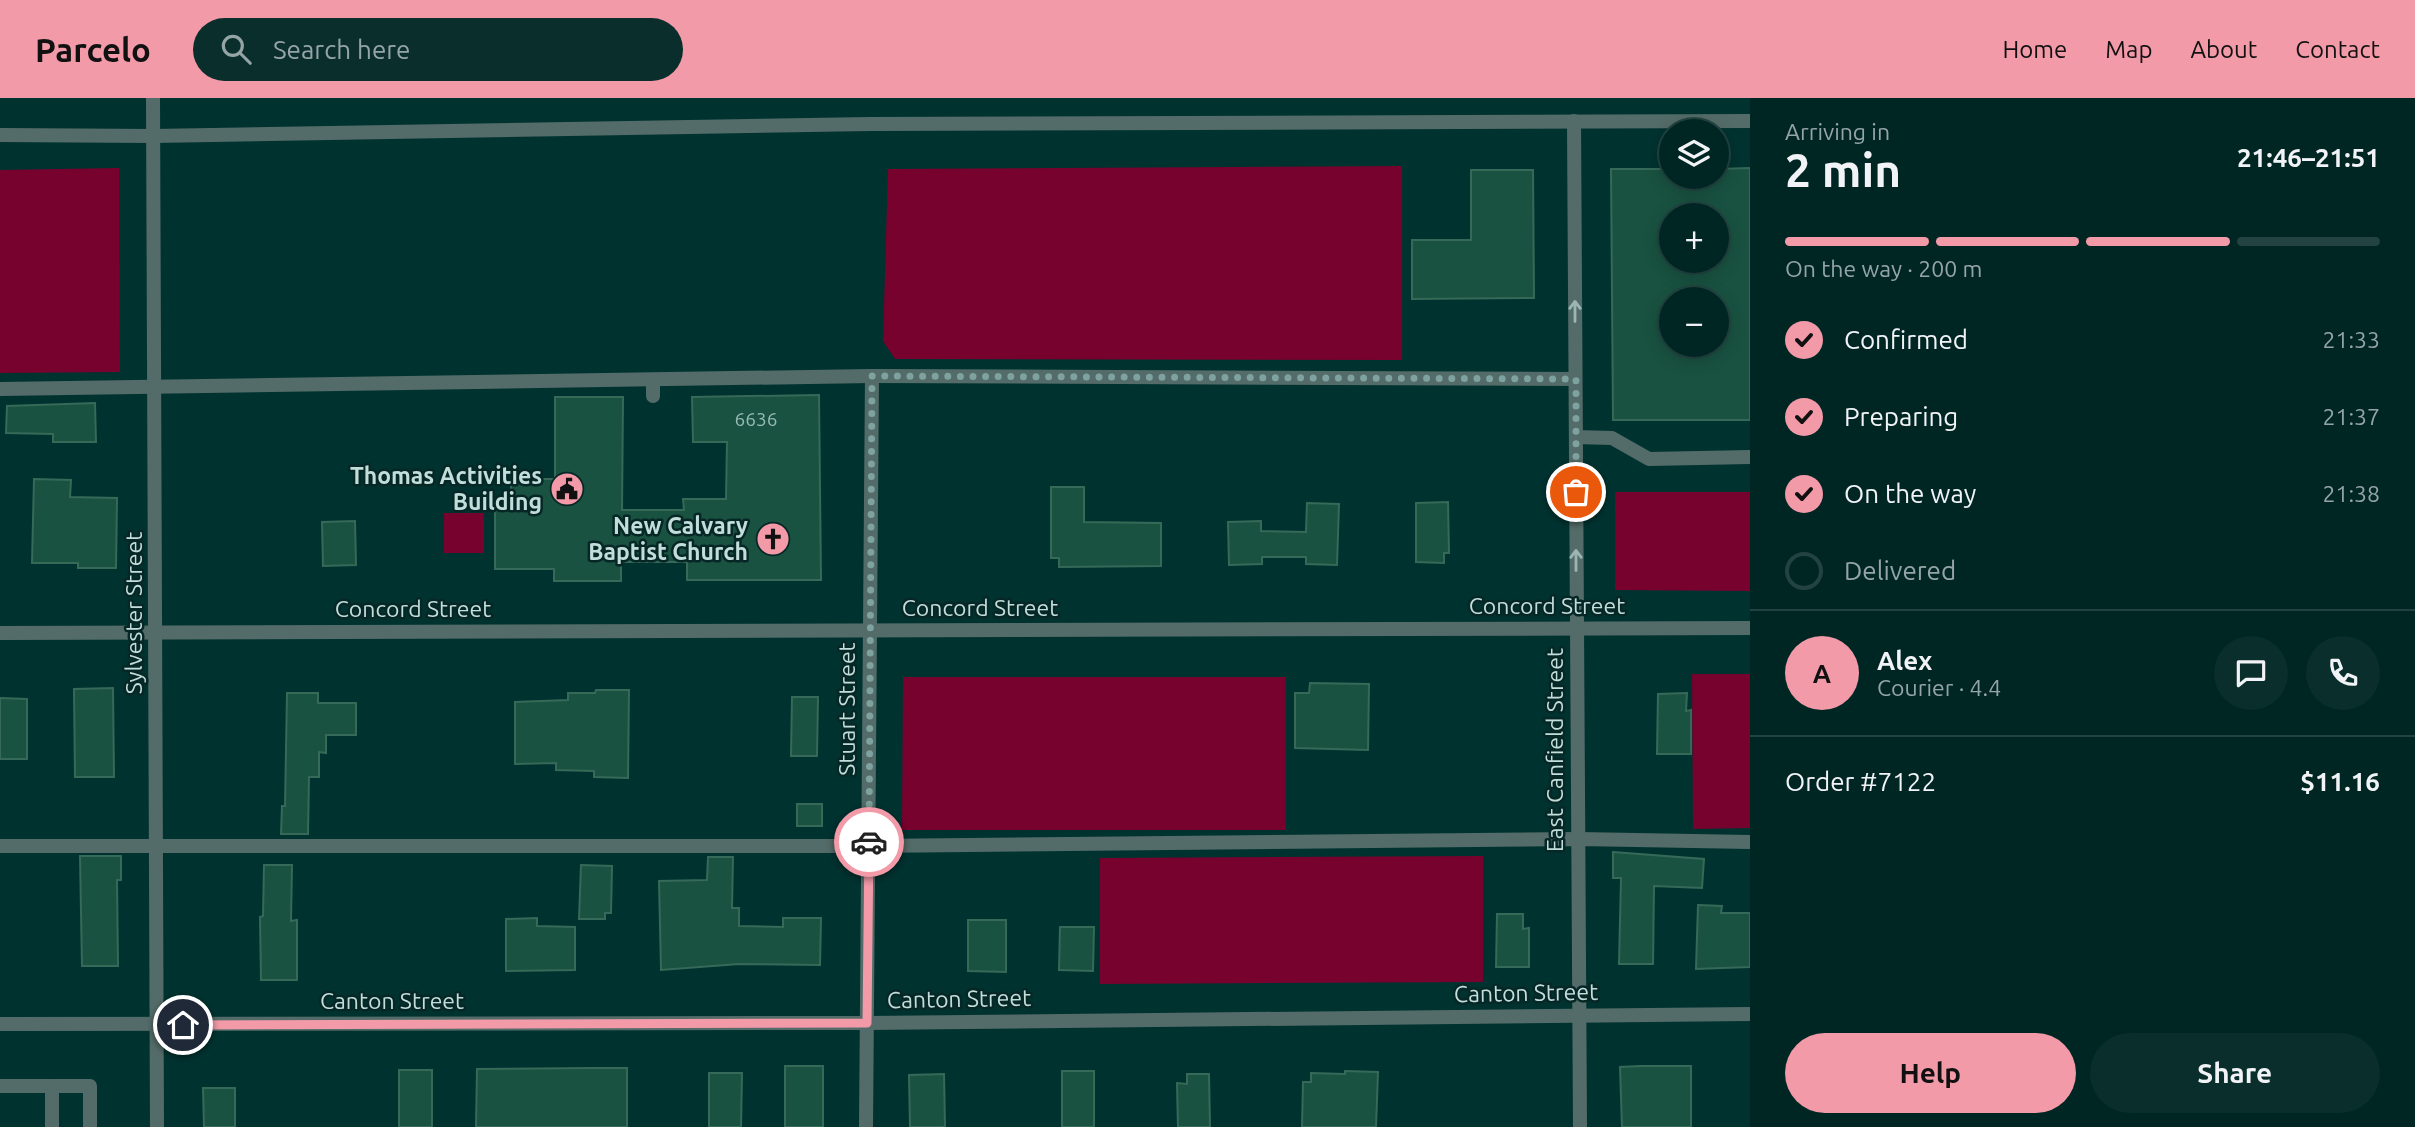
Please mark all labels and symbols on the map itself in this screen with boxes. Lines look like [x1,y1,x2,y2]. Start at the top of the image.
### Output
one-way arrow [1568,299,1582,322]
house number: 6636 [735,408,777,430]
pin [1546,462,1606,522]
place label: Thomas Activities Building [350,463,542,514]
public building icon: Thomas Activities Building [548,470,586,508]
place label: New Calvary Baptist Church [588,513,748,564]
church icon: New Calvary Baptist Church [754,520,792,558]
street label: Sylvester Street [121,532,146,694]
one-way arrow [1569,549,1583,572]
street label: Concord Street [1469,593,1625,618]
street label: Concord Street [902,595,1058,620]
street label: Concord Street [335,596,491,621]
street label: Stuart Street [834,642,859,776]
street label: East Canfield Street [1542,648,1567,852]
courier [834,807,904,877]
street label: Canton Street [1454,979,1598,1006]
street label: Canton Street [887,985,1031,1012]
street label: Canton Street [320,988,464,1013]
pin [153,995,213,1055]

